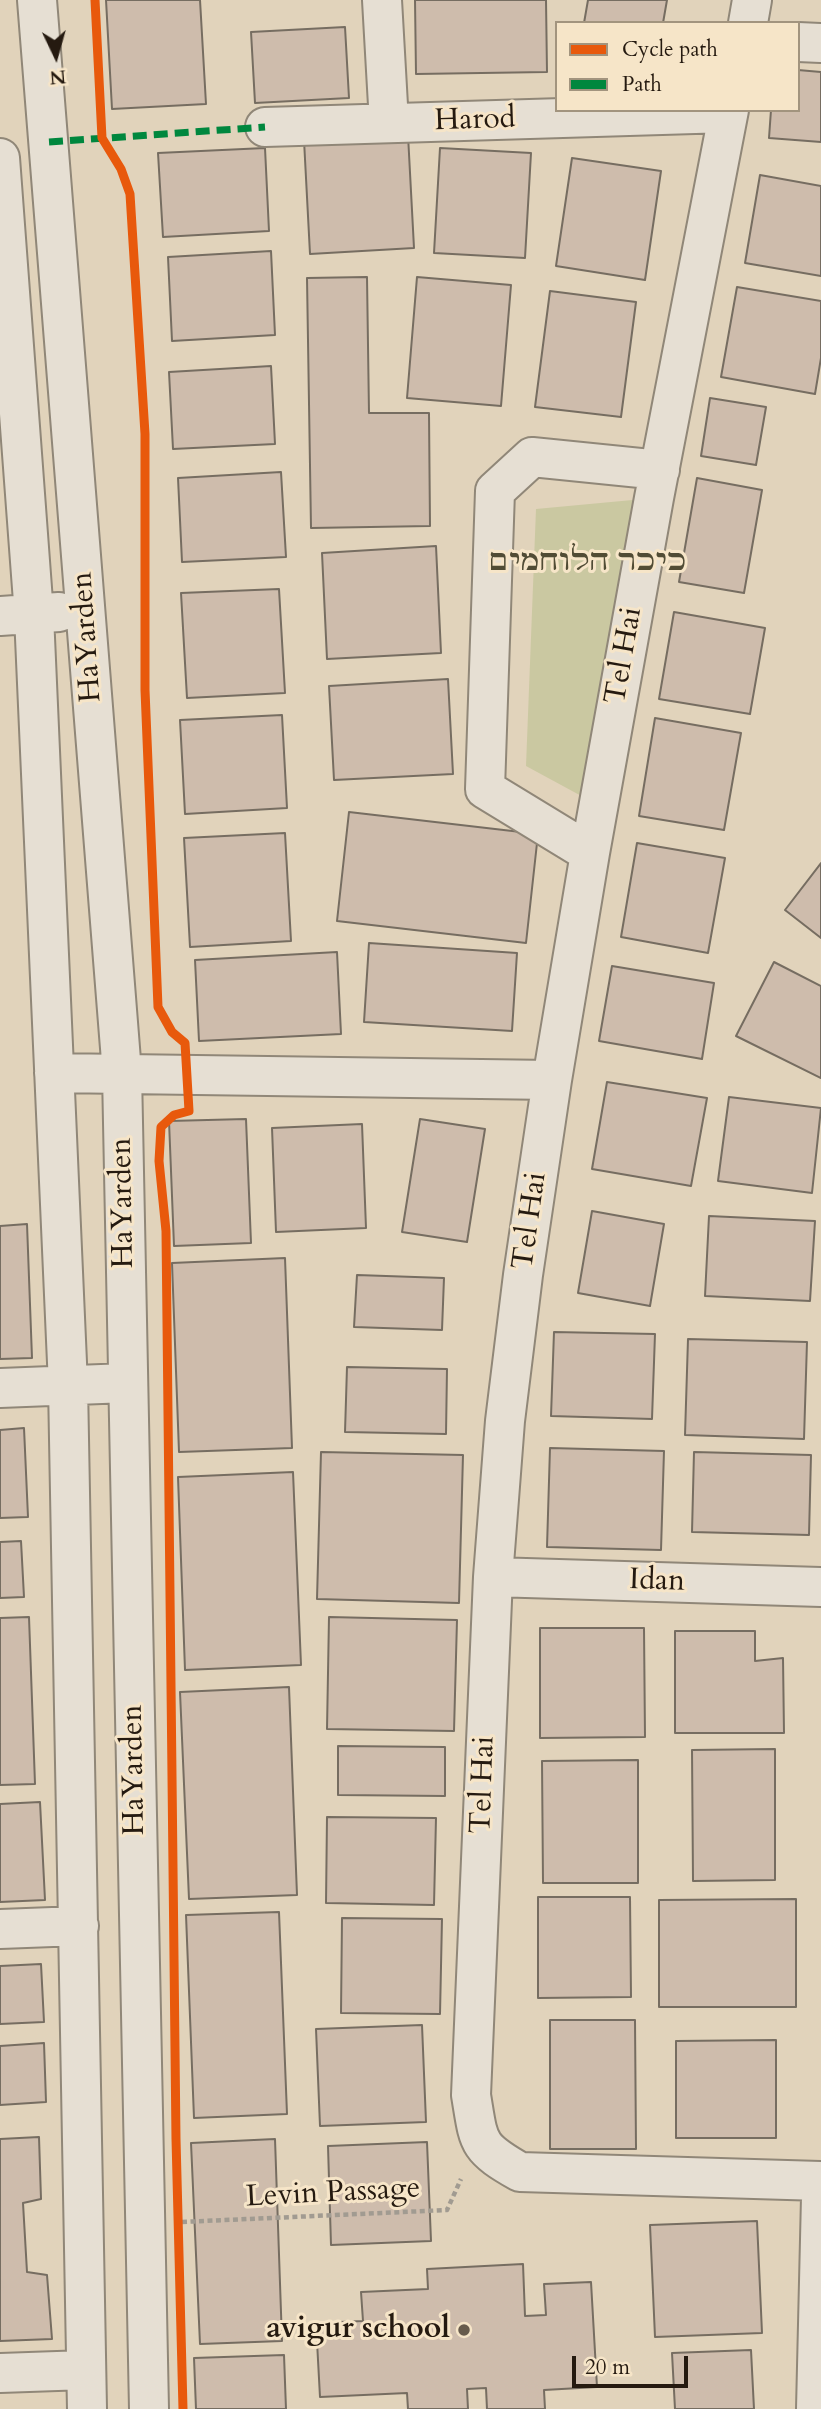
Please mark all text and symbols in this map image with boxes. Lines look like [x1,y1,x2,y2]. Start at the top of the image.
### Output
north arrow [21,21,91,91]
legend [555,21,800,112]
text: Cycle path [622,35,718,64]
text: N [48,63,67,91]
text: Path [622,70,662,99]
street label: Harod [434,102,516,140]
park label: כיכר הלוחמים [490,545,686,581]
street label: HaYarden [65,570,111,704]
street label: Tel Hai [599,605,651,707]
street label: HaYarden [105,1137,143,1269]
street label: Tel Hai [506,1170,556,1272]
street label: Idan [628,1563,686,1601]
street label: HaYarden [116,1704,154,1836]
street label: Tel Hai [464,1736,504,1834]
street label: Levin Passage [245,2171,421,2217]
place label: avigur school [266,2312,450,2348]
marker: avigur school [456,2322,472,2338]
scale bar [576,2342,692,2386]
text: 20 m [585,2353,630,2382]

